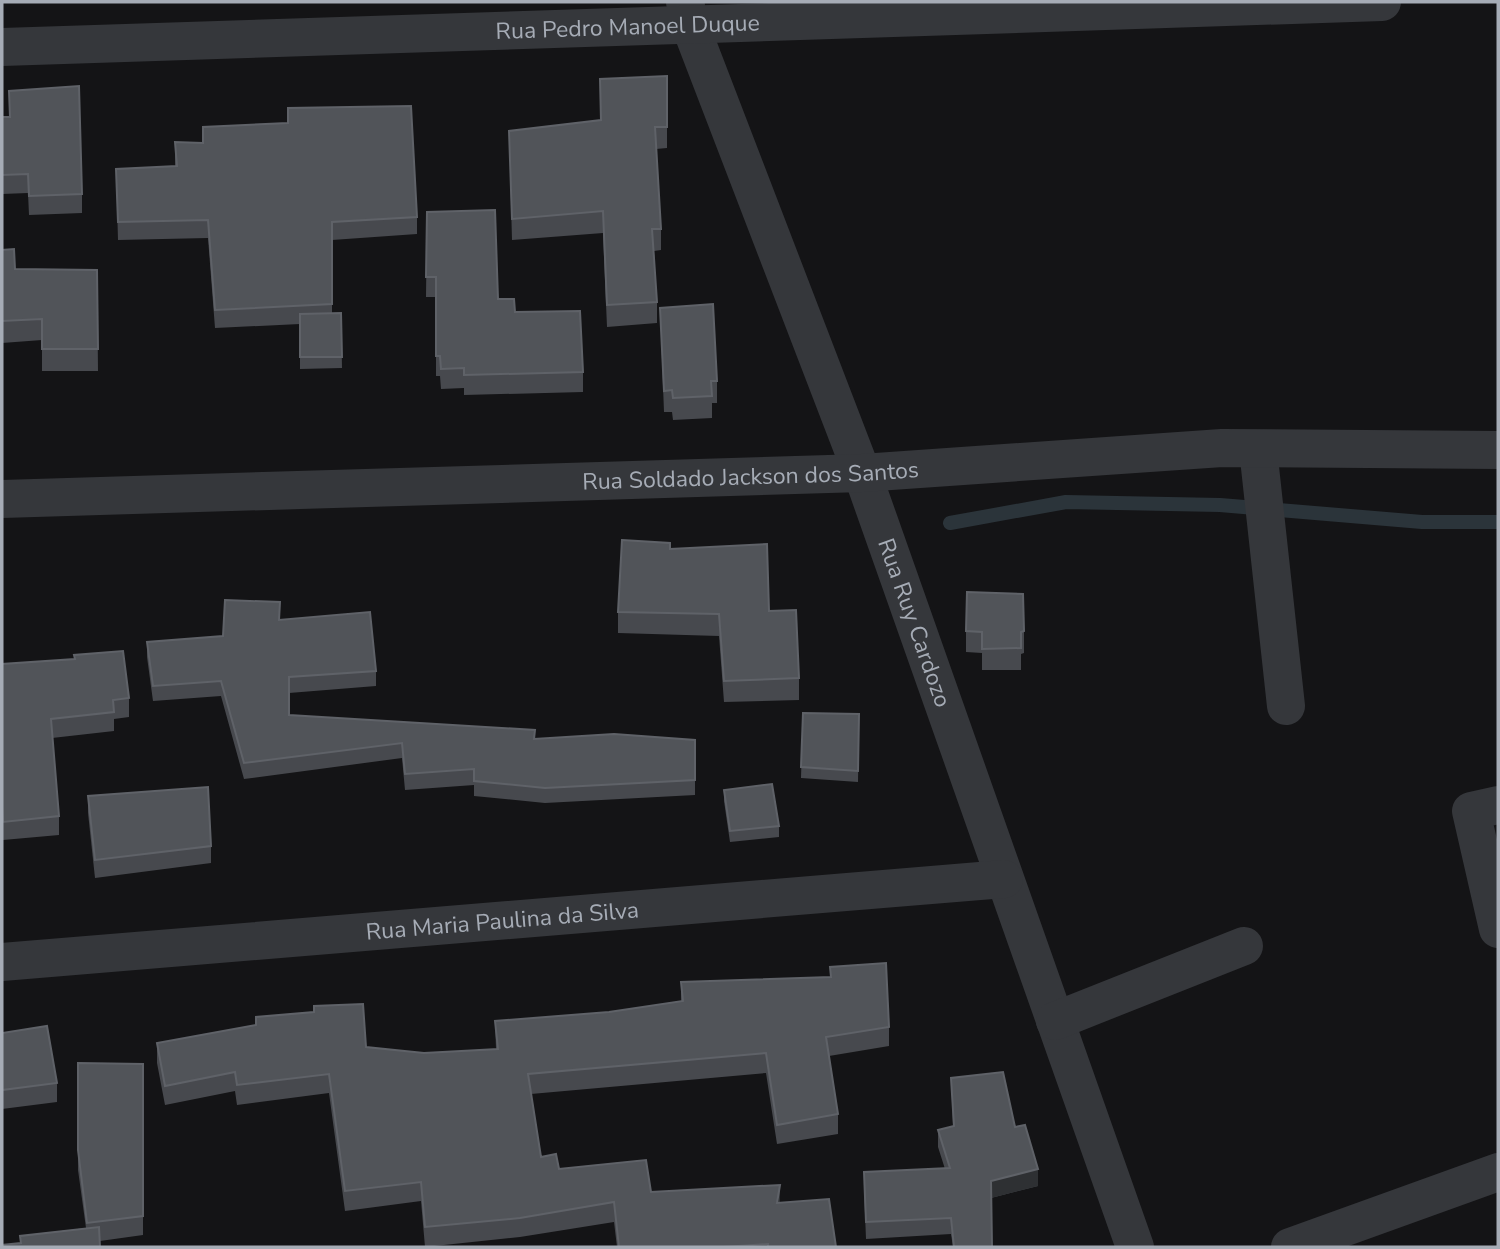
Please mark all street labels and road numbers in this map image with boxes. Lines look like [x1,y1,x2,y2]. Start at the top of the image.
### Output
street label: Rua Pedro Manoel Duque [495,7,760,46]
street label: Rua Soldado Jackson dos Santos [582,454,920,497]
street label: Rua Ruy Cardozo [871,534,959,711]
street label: Rua Maria Paulina da Silva [365,894,640,947]

